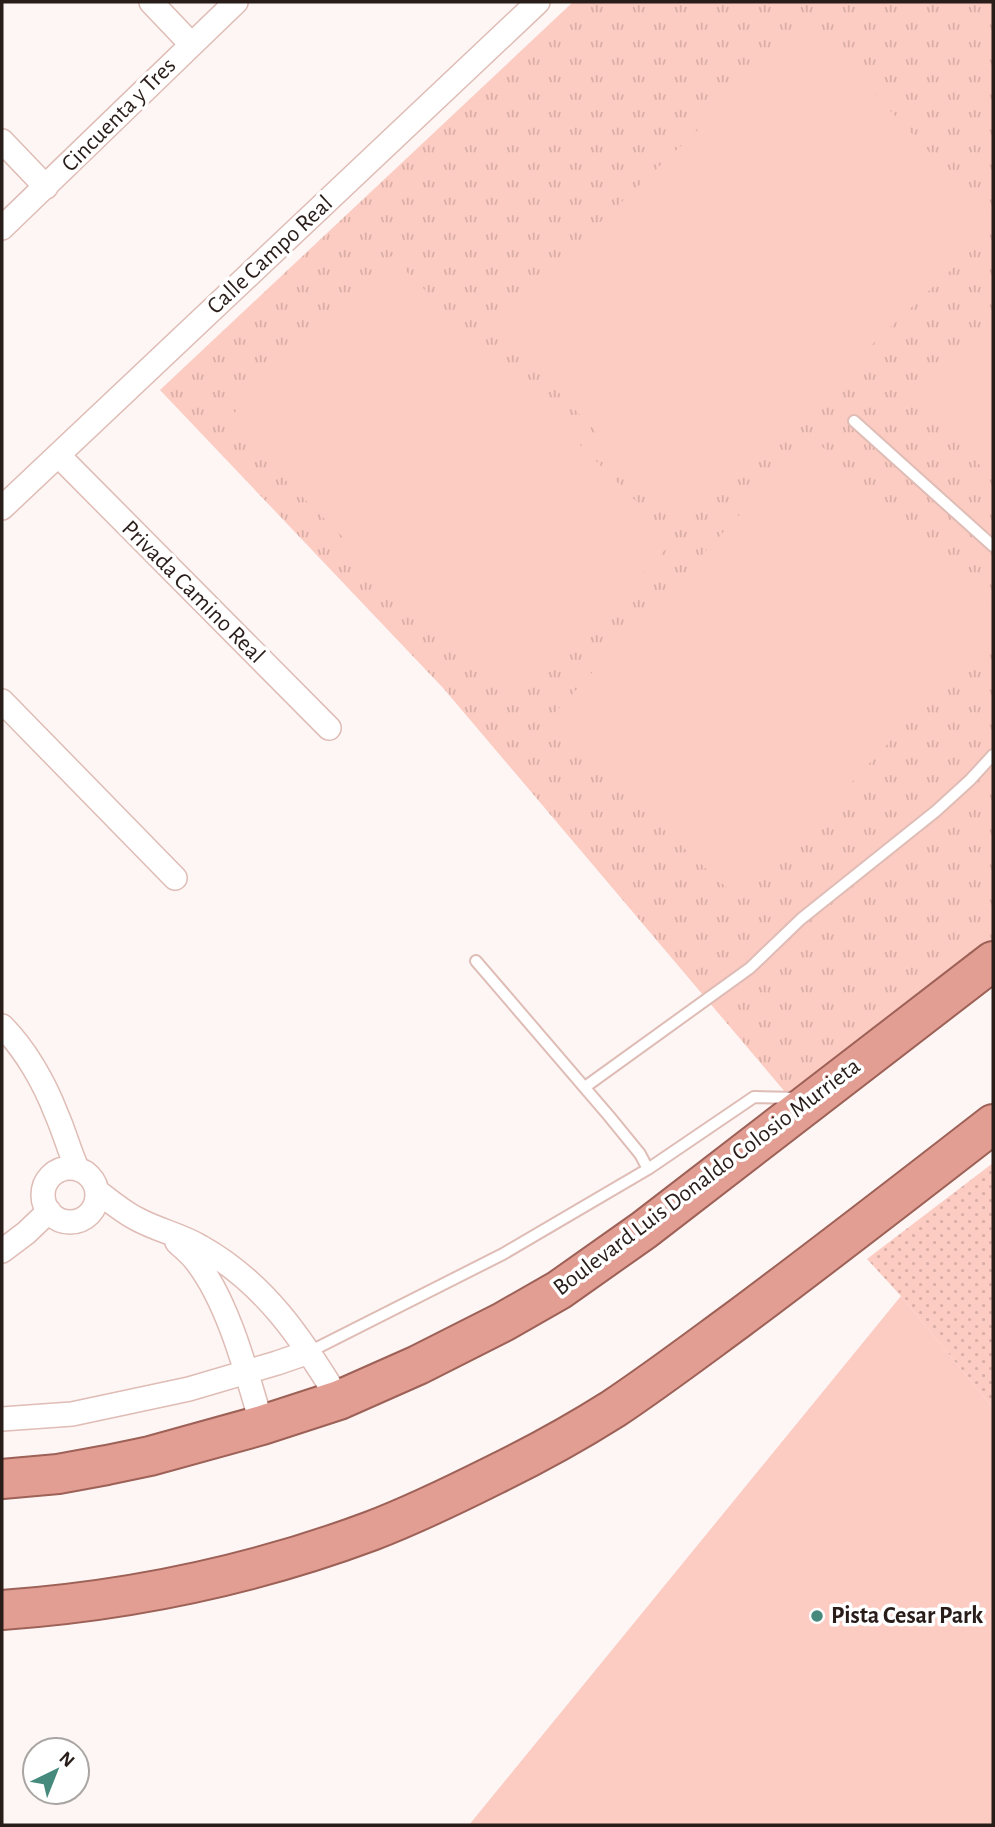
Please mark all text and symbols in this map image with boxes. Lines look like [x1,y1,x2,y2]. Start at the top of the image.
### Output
street label: Cincuenta y Tres [57,53,181,177]
street label: Calle Campo Real [203,191,337,319]
street label: Privada Camino Real [117,516,269,668]
street label: Boulevard Luis Donaldo Colosio Murrieta [549,1054,865,1300]
place label: Pista Cesar Park [831,1604,983,1628]
marker: Pista Cesar Park [809,1608,825,1624]
north arrow [21,1736,91,1806]
text: N [55,1748,78,1771]

